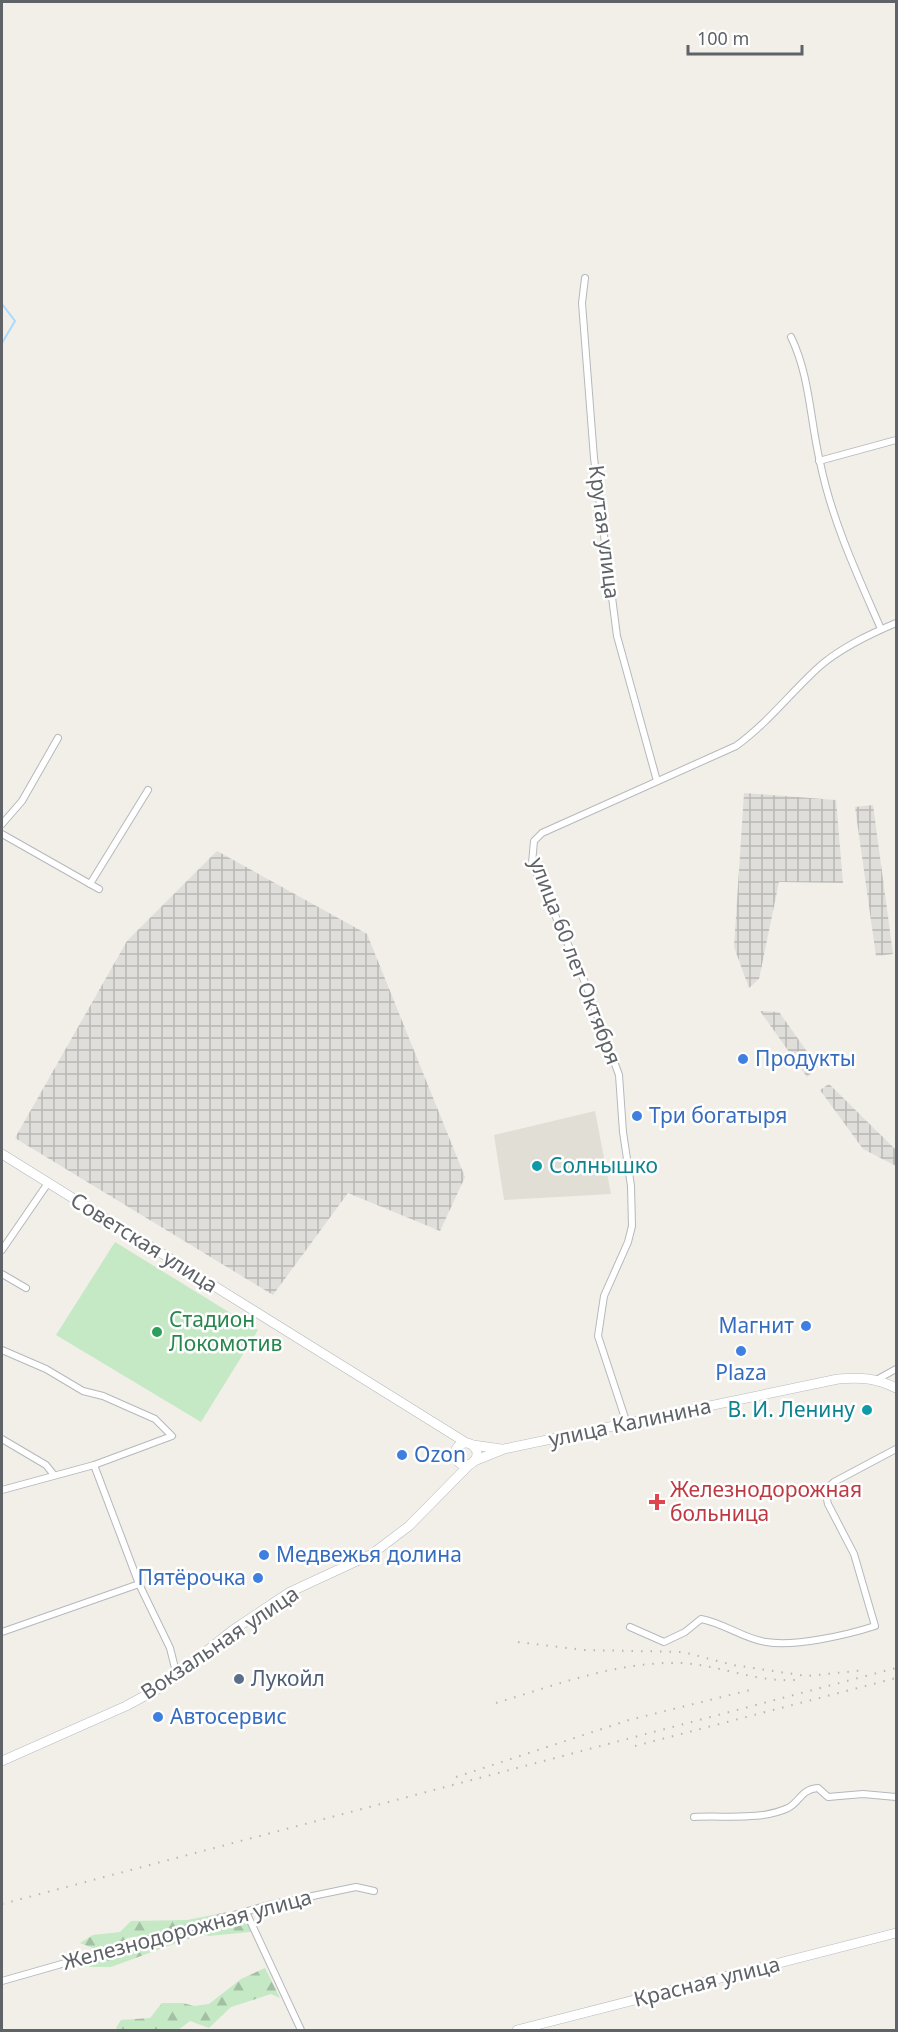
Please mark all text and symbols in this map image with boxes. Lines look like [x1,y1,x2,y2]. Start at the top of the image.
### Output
scale bar [688,18,802,56]
text: 100 m [697,26,749,50]
street label: Крутая улица [583,463,627,600]
street label: улица 60 лет Октября [524,853,628,1068]
place label: Продукты [755,1044,856,1072]
marker: Продукты [736,1052,750,1066]
place label: Три богатыря [649,1101,787,1129]
marker: Три богатыря [630,1109,644,1123]
place label: Солнышко [549,1151,658,1179]
marker: Солнышко [530,1159,544,1173]
street label: Советская улица [66,1186,223,1299]
place label: Стадион Локомотив [169,1305,282,1357]
place label: Магнит [718,1311,794,1339]
marker: Магнит [799,1319,813,1333]
marker: Стадион Локомотив [150,1325,164,1339]
marker: Plaza [734,1344,748,1358]
place label: Plaza [715,1358,767,1386]
street label: улица Калинина [546,1391,714,1453]
place label: В. И. Ленину [728,1395,855,1423]
marker: В. И. Ленину [860,1403,874,1417]
place label: Ozon [414,1440,466,1468]
marker: Ozon [395,1448,409,1462]
place label: Железнодорожная больница [670,1475,862,1527]
marker: Железнодорожная больница [648,1493,666,1511]
place label: Медвежья долина [276,1540,462,1568]
marker: Медвежья долина [257,1548,271,1562]
place label: Пятёрочка [138,1563,246,1591]
marker: Пятёрочка [251,1571,265,1585]
street label: Вокзальная улица [135,1579,304,1705]
place label: Лукойл [251,1664,325,1692]
marker: Лукойл [232,1672,246,1686]
place label: Автосервис [170,1702,287,1730]
marker: Автосервис [151,1710,165,1724]
street label: Железнодорожная улица [59,1882,315,1976]
street label: Красная улица [631,1949,783,2013]

